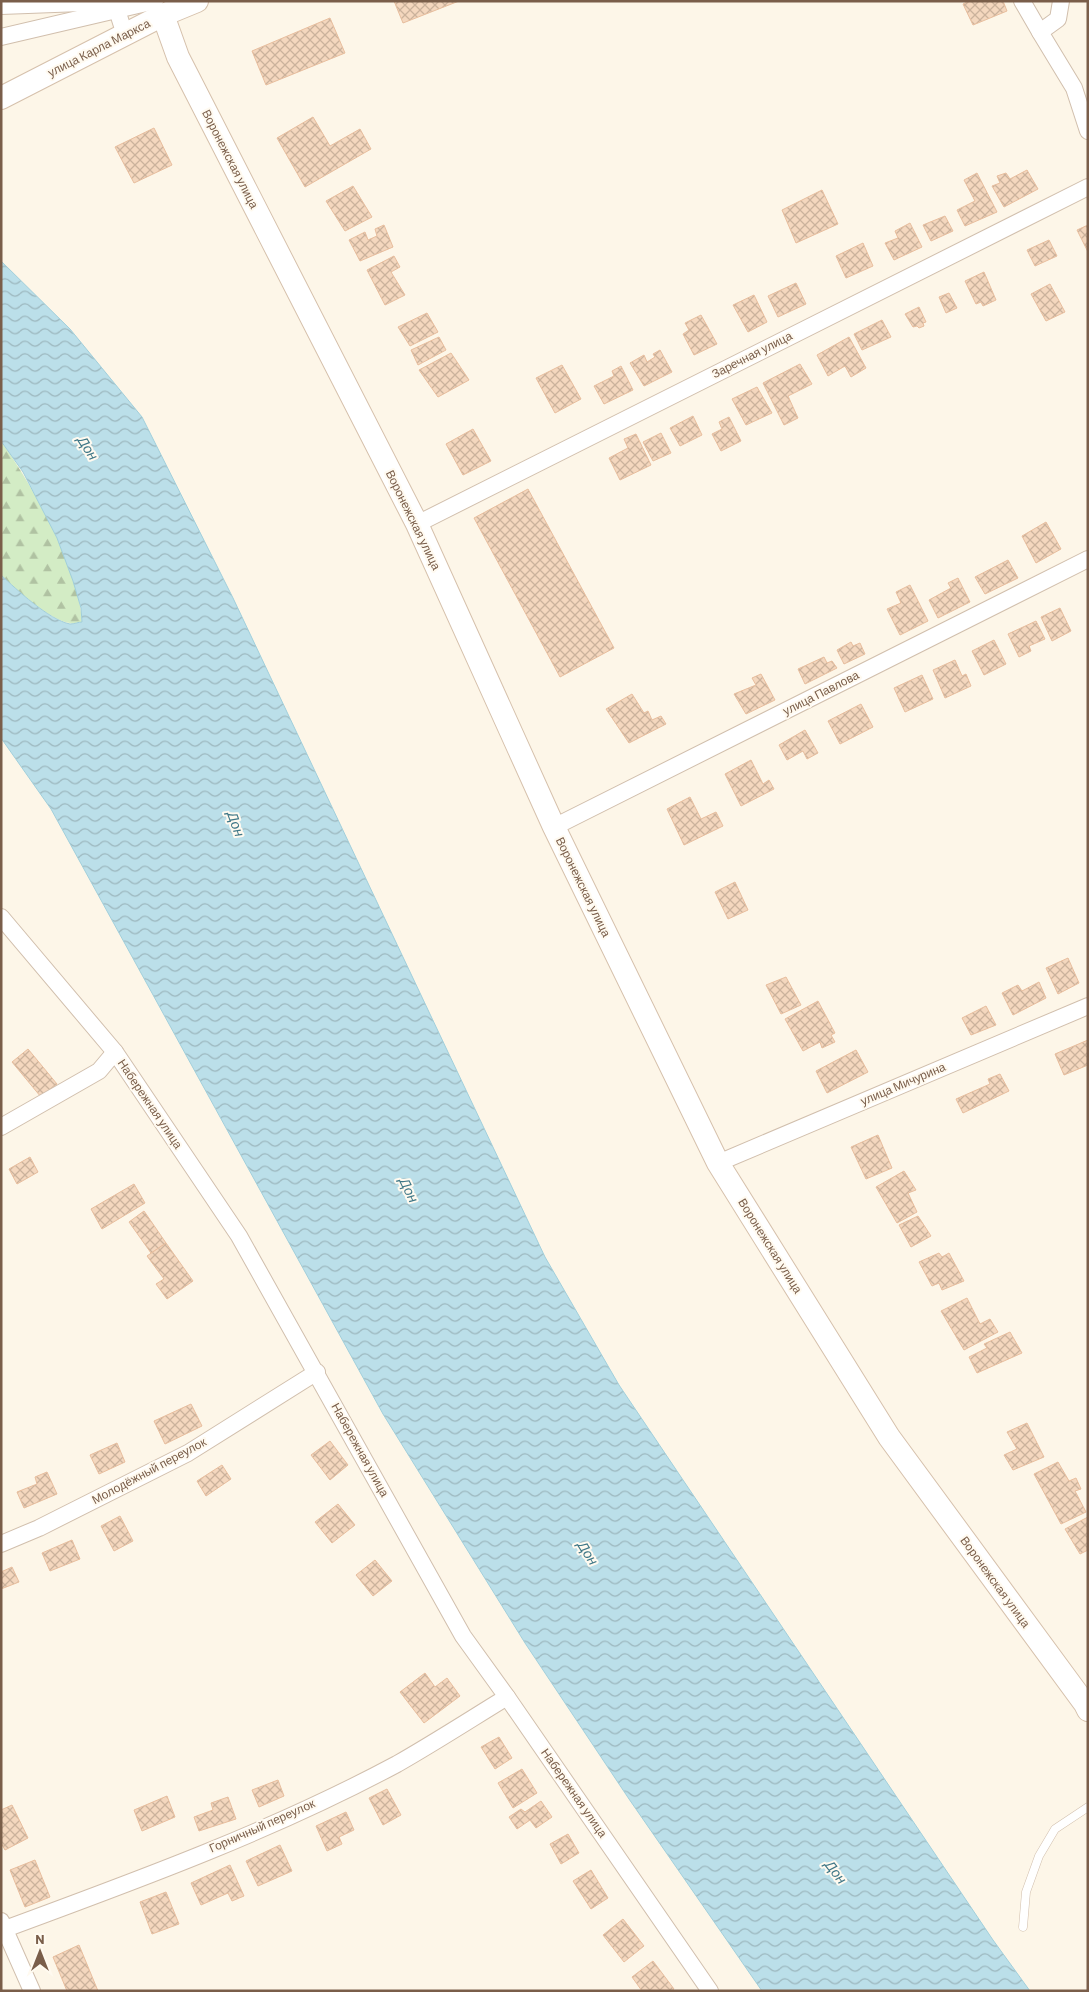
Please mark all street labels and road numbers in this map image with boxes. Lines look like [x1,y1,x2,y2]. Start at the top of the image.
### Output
street label: улица Карла Маркса [45,15,153,80]
street label: Воронежская улица [199,107,262,211]
street label: Заречная улица [709,328,795,381]
street label: Воронежская улица [383,467,444,572]
street label: улица Павлова [780,667,862,718]
street label: Воронежская улица [553,834,614,939]
street label: Набережная улица [115,1056,186,1152]
street label: улица Мичурина [858,1059,948,1108]
street label: Воронежская улица [735,1195,806,1296]
street label: Набережная улица [328,1400,393,1500]
street label: Молодёжный переулок [89,1434,209,1507]
street label: Воронежская улица [957,1533,1034,1631]
street label: Набережная улица [538,1745,611,1840]
street label: Горничный переулок [207,1795,318,1856]

